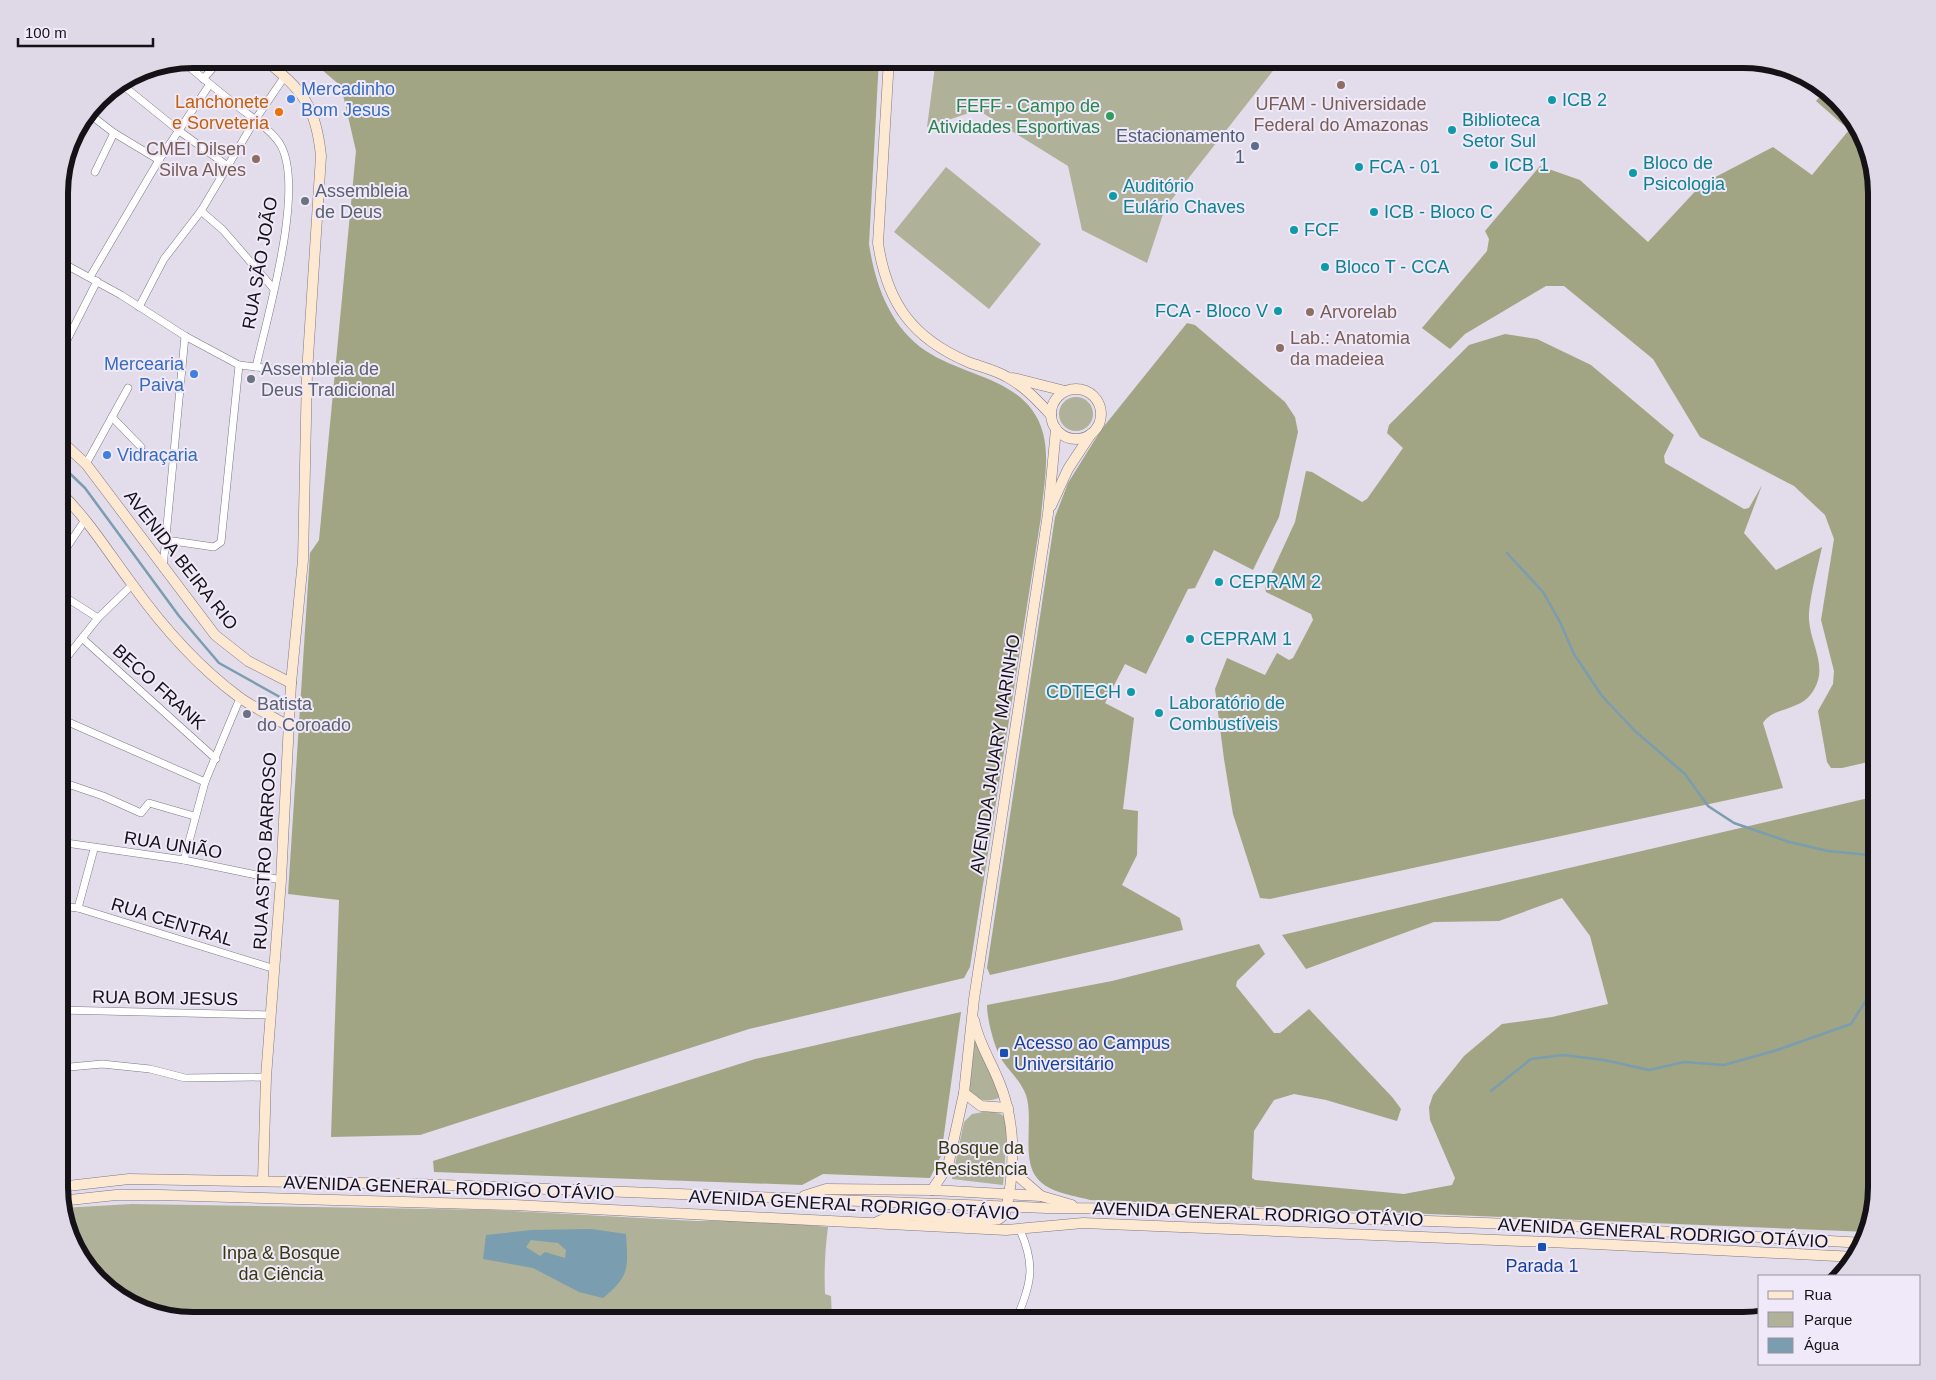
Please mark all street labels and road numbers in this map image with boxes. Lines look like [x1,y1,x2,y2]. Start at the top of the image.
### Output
street label: RUA SÃO JOÃO [238,195,281,331]
street label: AVENIDA BEIRA RIO [120,486,242,634]
street label: AVENIDA JAUARY MARINHO [966,633,1024,875]
street label: BECO FRANK [109,640,209,734]
street label: RUA ASTRO BARROSO [250,752,280,950]
street label: RUA UNIÃO [123,826,224,863]
street label: RUA CENTRAL [109,894,235,950]
street label: RUA BOM JESUS [92,987,238,1009]
street label: AVENIDA GENERAL RODRIGO OTÁVIO [283,1172,615,1204]
street label: AVENIDA GENERAL RODRIGO OTÁVIO [688,1186,1020,1224]
street label: AVENIDA GENERAL RODRIGO OTÁVIO [1092,1198,1424,1230]
street label: AVENIDA GENERAL RODRIGO OTÁVIO [1497,1214,1829,1252]

